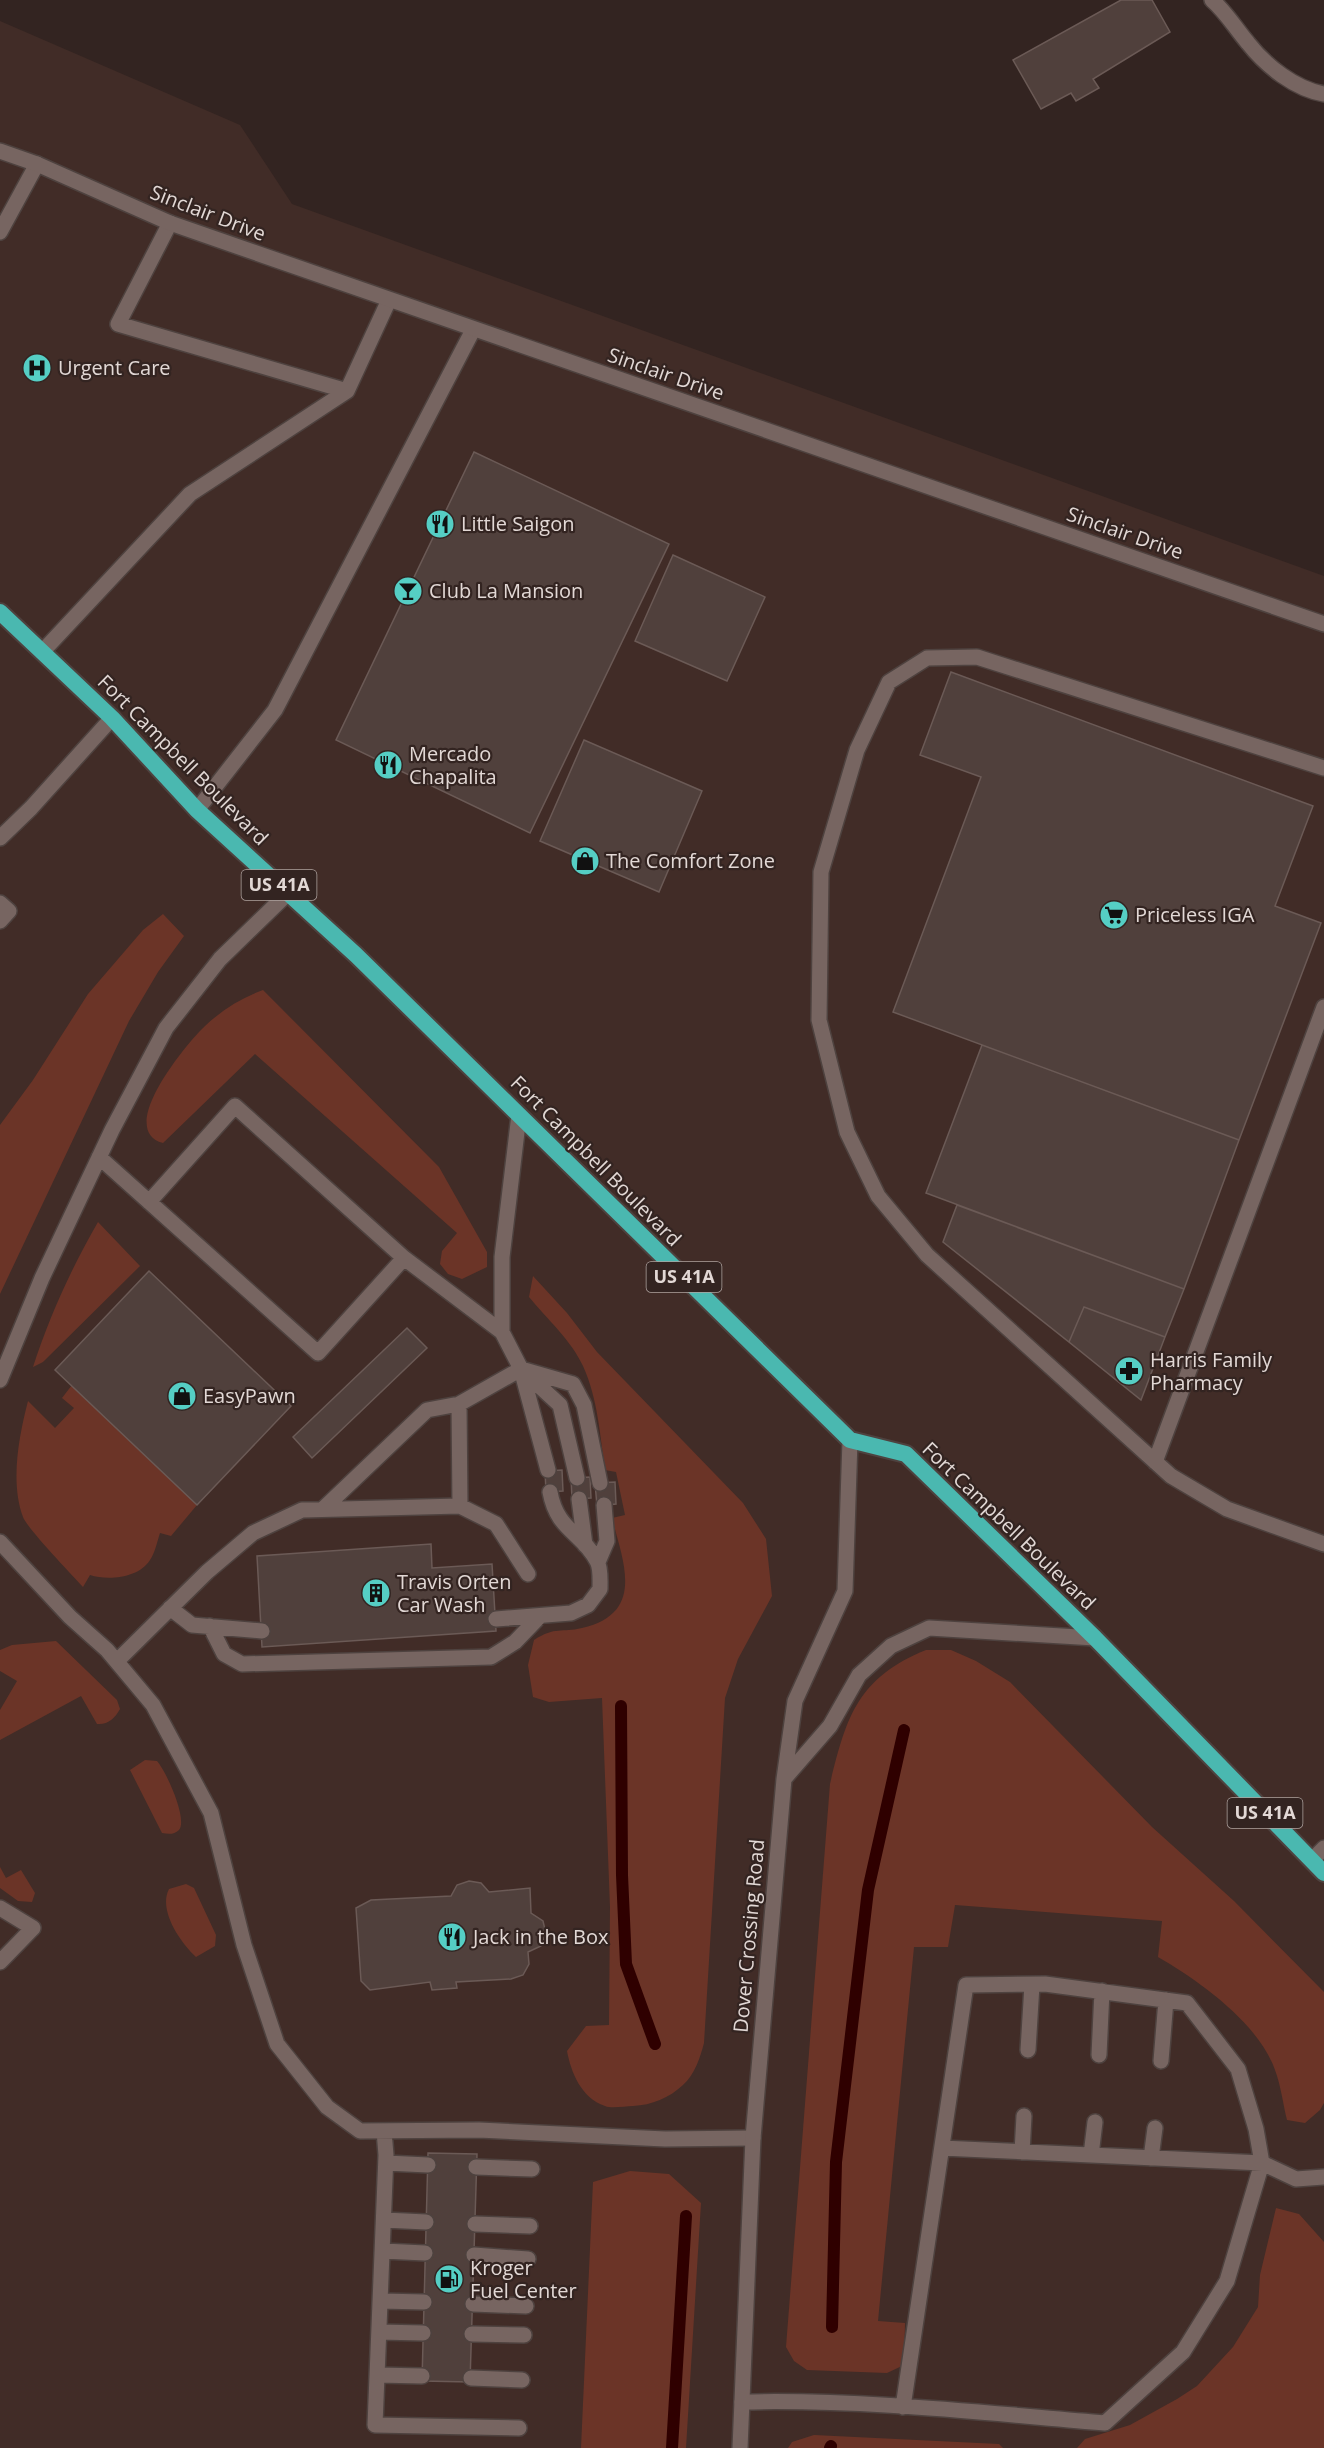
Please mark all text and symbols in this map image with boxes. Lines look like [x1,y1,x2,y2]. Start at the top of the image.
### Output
street label: Sinclair Drive [147,178,270,247]
street label: Sinclair Drive [604,341,728,406]
hospital icon: Urgent Care [21,352,53,384]
place label: Urgent Care [58,354,171,381]
street label: Sinclair Drive [1063,500,1187,565]
restaurant icon: Little Saigon [424,508,456,540]
place label: Little Saigon [461,510,575,537]
bar icon: Club La Mansion [392,575,424,607]
place label: Club La Mansion [429,577,583,604]
street label: Fort Campbell Boulevard [92,668,275,851]
place label: Mercado Chapalita [409,740,497,790]
restaurant icon: Mercado Chapalita [372,749,404,781]
shop icon: The Comfort Zone [569,845,601,877]
place label: The Comfort Zone [606,847,775,874]
road number: US 41A [242,870,316,900]
supermarket icon: Priceless IGA [1098,899,1130,931]
place label: Priceless IGA [1135,901,1255,928]
street label: Fort Campbell Boulevard [505,1069,688,1252]
road number: US 41A [646,1262,722,1292]
place label: Harris Family Pharmacy [1150,1346,1273,1396]
pharmacy icon: Harris Family Pharmacy [1113,1355,1145,1387]
shop icon: EasyPawn [166,1380,198,1412]
place label: EasyPawn [203,1382,296,1409]
street label: Fort Campbell Boulevard [917,1436,1102,1616]
place label: Travis Orten Car Wash [397,1568,511,1618]
building icon: Travis Orten Car Wash [360,1577,392,1609]
road number: US 41A [1228,1798,1302,1828]
street label: Dover Crossing Road [727,1838,770,2034]
restaurant icon: Jack in the Box [436,1921,468,1953]
place label: Jack in the Box [471,1923,609,1950]
place label: Kroger Fuel Center [470,2254,577,2304]
fuel station icon: Kroger Fuel Center [433,2263,465,2295]

